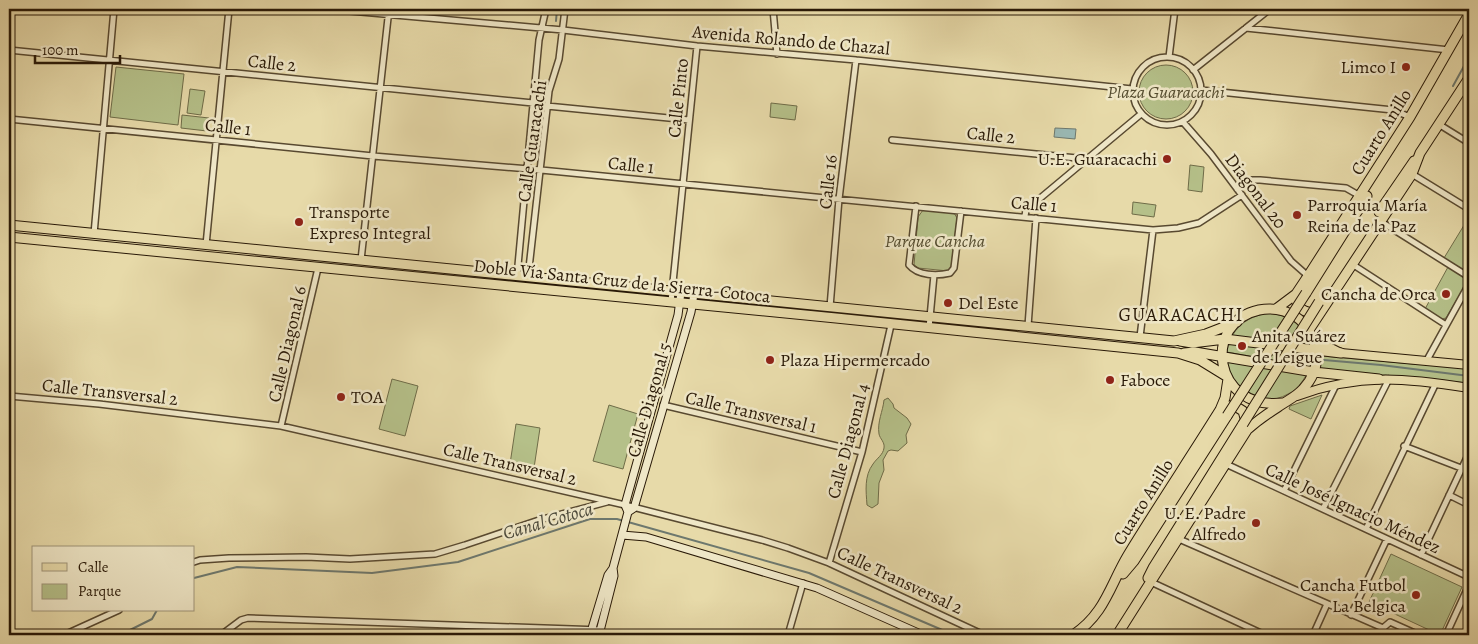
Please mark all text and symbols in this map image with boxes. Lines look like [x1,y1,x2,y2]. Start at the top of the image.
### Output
street label: Avenida Rolando de Chazal [690,19,891,61]
scale bar [35,32,120,64]
text: 100 m [42,40,79,60]
street label: Calle 2 [247,49,298,78]
place label: Limco I [1340,55,1396,79]
street label: Calle Pinto [662,57,694,139]
marker: Limco I [1400,61,1412,73]
street label: Calle Guaracachi [512,78,552,204]
park label: Plaza Guaracachi [1107,80,1225,104]
street label: Cuarto Anillo [1345,84,1417,180]
street label: Calle 1 [204,113,252,141]
street label: Calle 2 [966,121,1017,150]
place label: U.E. Guaracachi [1038,147,1157,171]
street label: Diagonal 20 [1220,148,1292,234]
street label: Calle 1 [607,151,655,179]
marker: U.E. Guaracachi [1161,153,1173,165]
street label: Calle 16 [813,154,843,210]
street label: Calle 1 [1010,190,1058,218]
place label: Parroquia María Reina de la Paz [1307,193,1428,238]
place label: Transporte Expreso Integral [309,200,431,245]
marker: Parroquia María Reina de la Paz [1291,209,1303,221]
marker: Transporte Expreso Integral [293,216,305,228]
park label: Parque Cancha [885,229,985,253]
street label: Doble Vía Santa Cruz de la Sierra-Cotoca [472,253,772,309]
place label: Cancha de Orca [1321,282,1437,306]
street label: Calle Diagonal 6 [262,283,312,405]
marker: Cancha de Orca [1440,288,1452,300]
place label: Del Este [958,291,1019,315]
marker: Del Este [942,297,954,309]
district label: GUARACACHI [1119,302,1243,328]
place label: Anita Suárez de Leigue [1251,324,1346,369]
street label: Calle Diagonal 5 [621,340,677,460]
marker: Anita Suárez de Leigue [1236,340,1248,352]
place label: Plaza Hipermercado [780,348,930,372]
marker: Plaza Hipermercado [764,354,776,366]
place label: Faboce [1120,368,1170,392]
street label: Calle Transversal 2 [41,373,180,411]
marker: Faboce [1104,374,1116,386]
street label: Calle Diagonal 4 [821,381,875,501]
place label: TOA [351,385,384,409]
street label: Calle Transversal 1 [683,385,819,439]
marker: TOA [335,391,347,403]
street label: Calle Transversal 2 [441,437,580,491]
street label: Cuarto Anillo [1107,454,1179,550]
street label: Calle José Ignacio Méndez [1262,457,1444,559]
water label: Canal Cotoca [500,496,596,546]
place label: U. E. Padre Alfredo [1164,501,1246,546]
marker: U. E. Padre Alfredo [1250,517,1262,529]
street label: Calle Transversal 2 [833,540,967,620]
legend [32,546,195,612]
text: Calle [78,557,109,577]
place label: Cancha Futbol La Belgica [1300,573,1407,618]
text: Parque [78,581,121,601]
marker: Cancha Futbol La Belgica [1410,589,1422,601]

